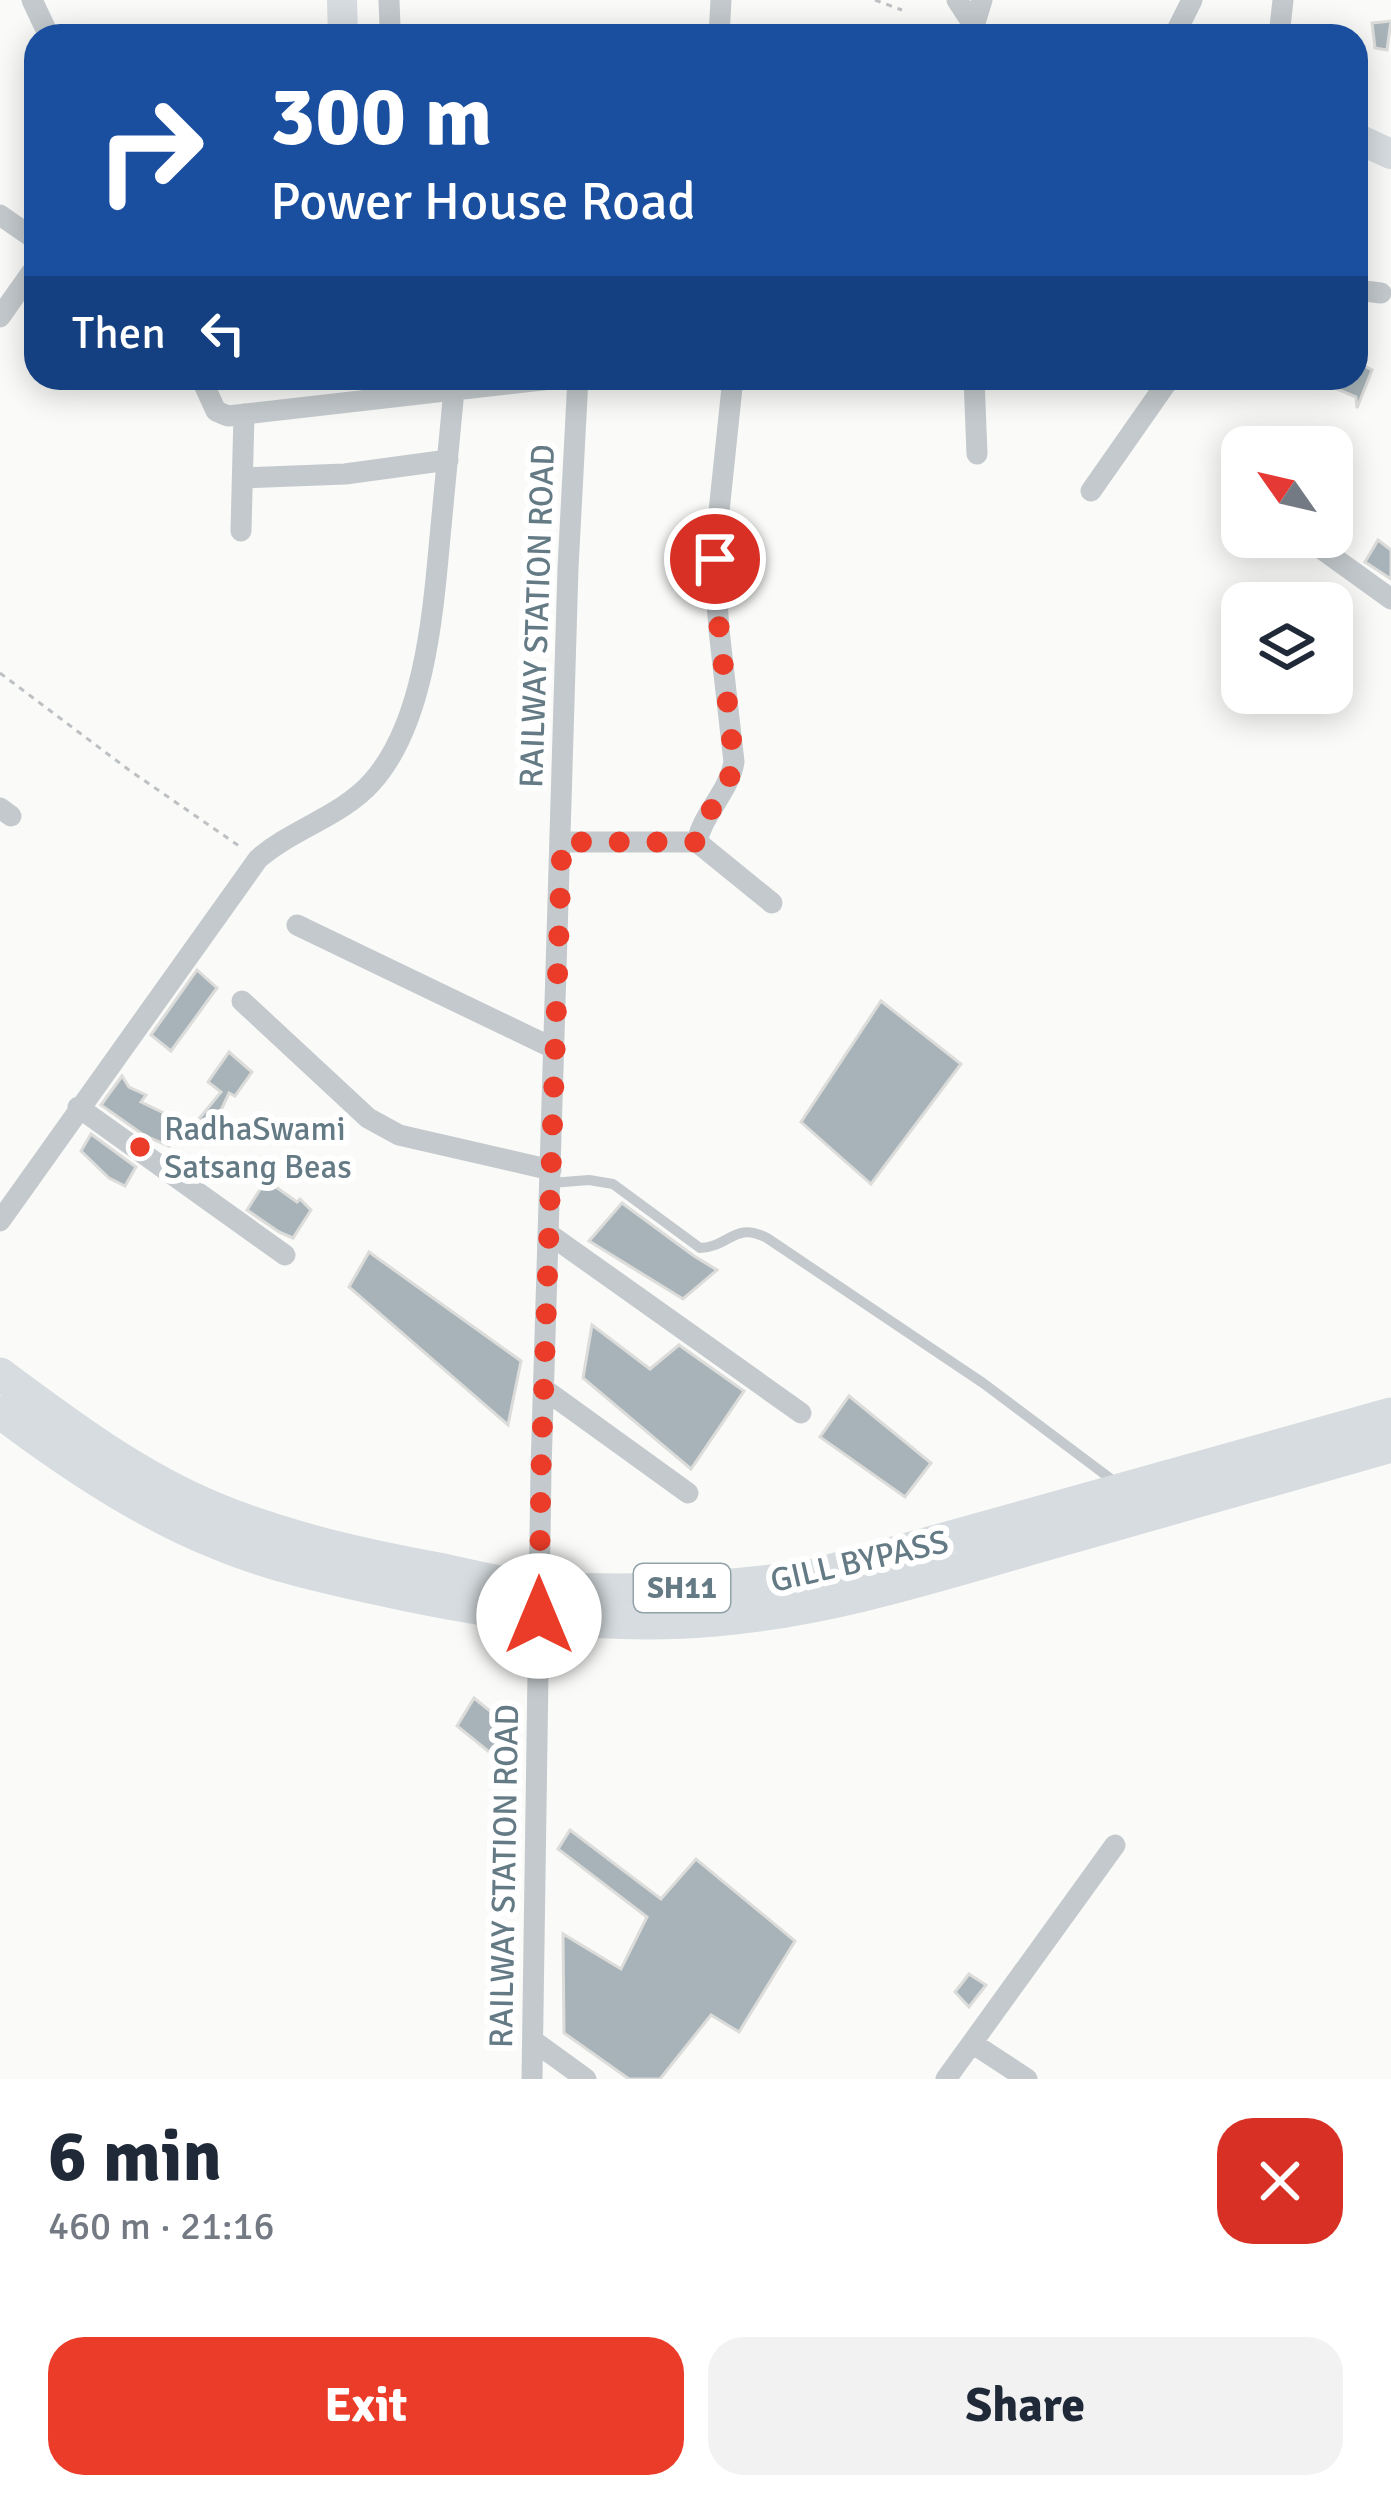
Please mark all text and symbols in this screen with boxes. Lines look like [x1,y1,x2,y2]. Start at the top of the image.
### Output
text: 300 m [270,65,492,169]
icon: right [72,72,228,228]
text: Power House Road [270,168,696,235]
icon: left [190,300,256,366]
text: Then [72,306,166,361]
north arrow [1221,426,1353,558]
map controls [1221,426,1353,714]
street label: RAILWAY STATION ROAD [511,443,564,789]
pin [664,508,766,610]
icon: arrive [682,526,748,592]
button: layers [1221,582,1353,714]
place label: RadhaSwami Satsang Beas [164,1109,352,1188]
marker: RadhaSwami Satsang Beas [127,1134,153,1160]
street label: GILL BYPASS [766,1521,952,1602]
position arrow [476,1553,602,1679]
road number: SH11 [634,1564,730,1612]
street label: RAILWAY STATION ROAD [481,1704,528,2048]
text: 6 min [48,2112,222,2201]
button: close [1217,2118,1343,2244]
text: 460 m · 21:16 [48,2202,275,2250]
button: Exit [48,2337,684,2475]
button: Share [708,2337,1343,2475]

